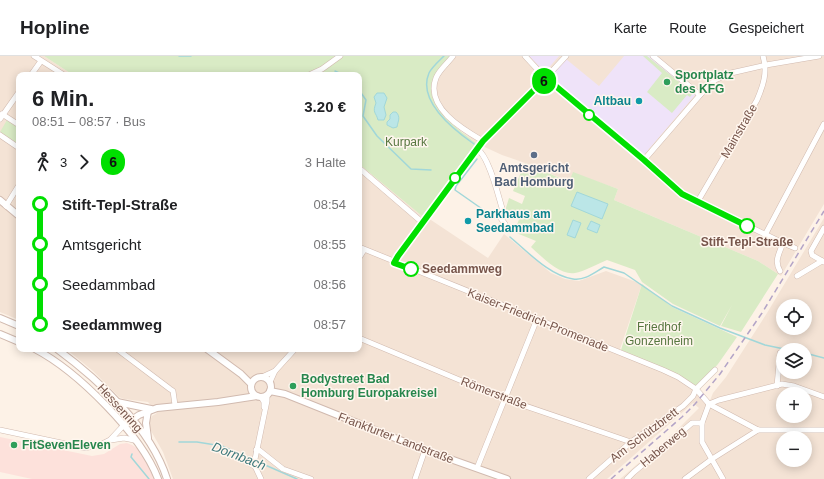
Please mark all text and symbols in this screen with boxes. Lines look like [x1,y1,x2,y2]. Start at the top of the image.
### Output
text: Hopline [20,17,90,38]
text: Karte [614,20,647,36]
text: Route [669,20,707,36]
text: Gespeichert [729,20,804,36]
line badge: 6 [531,68,557,94]
place label: Sportplatz des KFG [675,68,734,96]
text: 6 [540,73,548,89]
marker: Sportplatz des KFG [662,77,672,87]
text: 6 Min. [32,86,94,111]
place label: Altbau [594,94,631,108]
marker: Altbau [634,96,644,106]
text: 3.20 € [304,98,346,115]
street label: Mainstraße [718,101,760,160]
unlabelled marker [583,109,595,121]
text: 08:51 – 08:57 · Bus [32,114,145,129]
park label: Kurpark [385,135,428,149]
marker: Amtsgericht Bad Homburg [529,150,539,160]
icon: walk [32,151,54,173]
icon: forward [73,151,95,173]
text: 6 [109,154,117,170]
text: 3 [60,155,67,170]
text: 3 Halte [305,155,346,170]
place label: Amtsgericht Bad Homburg [494,161,574,189]
unlabelled marker [449,172,461,184]
text: Stift-Tepl-Straße [62,196,178,213]
text: 08:54 [313,197,346,212]
place label: Parkhaus am Seedammbad [476,207,554,235]
marker: Parkhaus am Seedammbad [463,216,473,226]
marker: Stift-Tepl-Straße [739,218,755,234]
place label: Stift-Tepl-Straße [701,235,794,249]
text: Amtsgericht [62,236,141,253]
text: 08:55 [313,237,346,252]
marker: Seedammweg [403,261,419,277]
place label: Seedammweg [422,262,502,276]
text: Seedammbad [62,276,155,293]
text: 08:56 [313,277,346,292]
street label: Kaiser-Friedrich-Promenade [465,285,611,355]
map controls [776,299,812,467]
button: locate [776,299,812,335]
text: Seedammweg [62,316,162,333]
text: 08:57 [313,317,346,332]
park label: Friedhof Gonzenheim [625,320,693,348]
button: layers [776,343,812,379]
place label: Bodystreet Bad Homburg Europakreisel [301,372,437,400]
street label: Römerstraße [459,374,529,412]
street label: Hessenring [94,381,146,435]
marker: Bodystreet Bad Homburg Europakreisel [288,381,298,391]
button: + [776,387,812,423]
street label: Am Schützbrett [607,404,682,465]
street label: Frankfurter Landstraße [336,409,456,467]
street label: Haberweg [638,424,688,470]
button: − [776,431,812,467]
place label: FitSevenEleven [22,438,111,452]
water label: Dornbach [210,439,268,473]
marker: FitSevenEleven [9,440,19,450]

